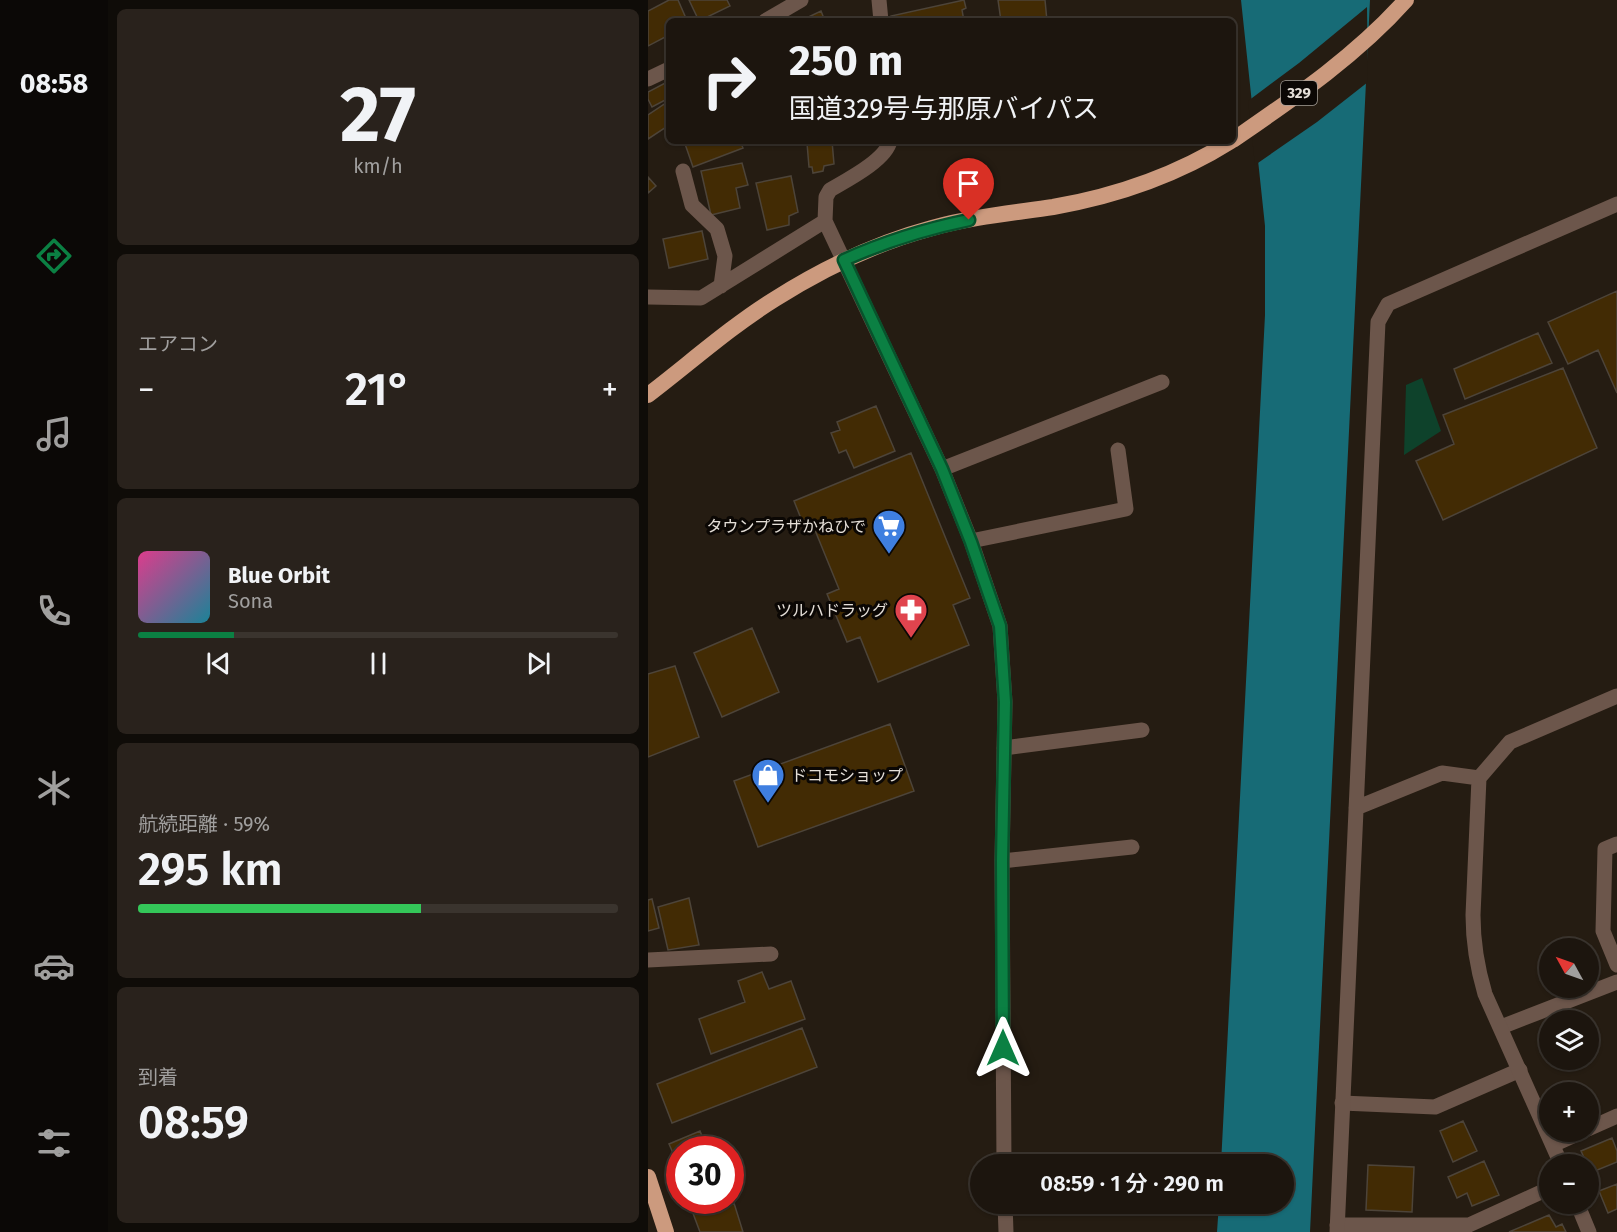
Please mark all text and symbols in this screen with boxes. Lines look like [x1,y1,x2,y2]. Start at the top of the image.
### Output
text: 250 m [789,36,903,86]
icon: right [690,42,768,120]
text: 08:58 [20,68,88,100]
text: 27 [340,68,416,162]
road number: 329 [1281,81,1317,105]
text: 国道329号与那原バイパス [789,93,1099,125]
text: km/h [353,154,403,178]
pin [943,158,994,220]
icon: arrive [952,167,985,200]
icon: directions [33,235,75,277]
text: エアコン [138,332,218,356]
text: 21° [345,363,411,417]
text: − [138,370,155,410]
text: + [602,370,618,410]
icon: music [33,413,75,455]
supermarket icon: タウンプラザかねひで [871,508,907,555]
place label: タウンプラザかねひで [706,517,866,536]
text: Blue Orbit [228,562,330,589]
text: Sona [228,589,273,613]
icon: phone [33,590,75,632]
pharmacy icon: ツルハドラッグ [893,592,929,639]
place label: ツルハドラッグ [776,601,888,620]
icon: previous [202,647,235,680]
icon: pause [362,647,395,680]
icon: next [522,647,555,680]
shop icon: ドコモショップ [750,757,786,804]
place label: ドコモショップ [791,766,903,785]
icon: climate [33,767,75,809]
text: 航続距離 · 59% [138,812,270,836]
text: 295 km [138,843,283,897]
north arrow [1539,938,1599,998]
map controls [1539,938,1599,1214]
icon: car [33,945,75,987]
button: layers [1539,1010,1599,1070]
position arrow [971,1016,1035,1080]
text: 到着 [138,1065,178,1089]
button: + [1539,1082,1599,1142]
text: 08:59 [138,1096,249,1150]
icon: filters [33,1122,75,1164]
speed limit sign: 30 [666,1136,744,1214]
button: − [1539,1154,1599,1214]
text: 08:59 · 1 分 · 290 m [1040,1170,1224,1197]

